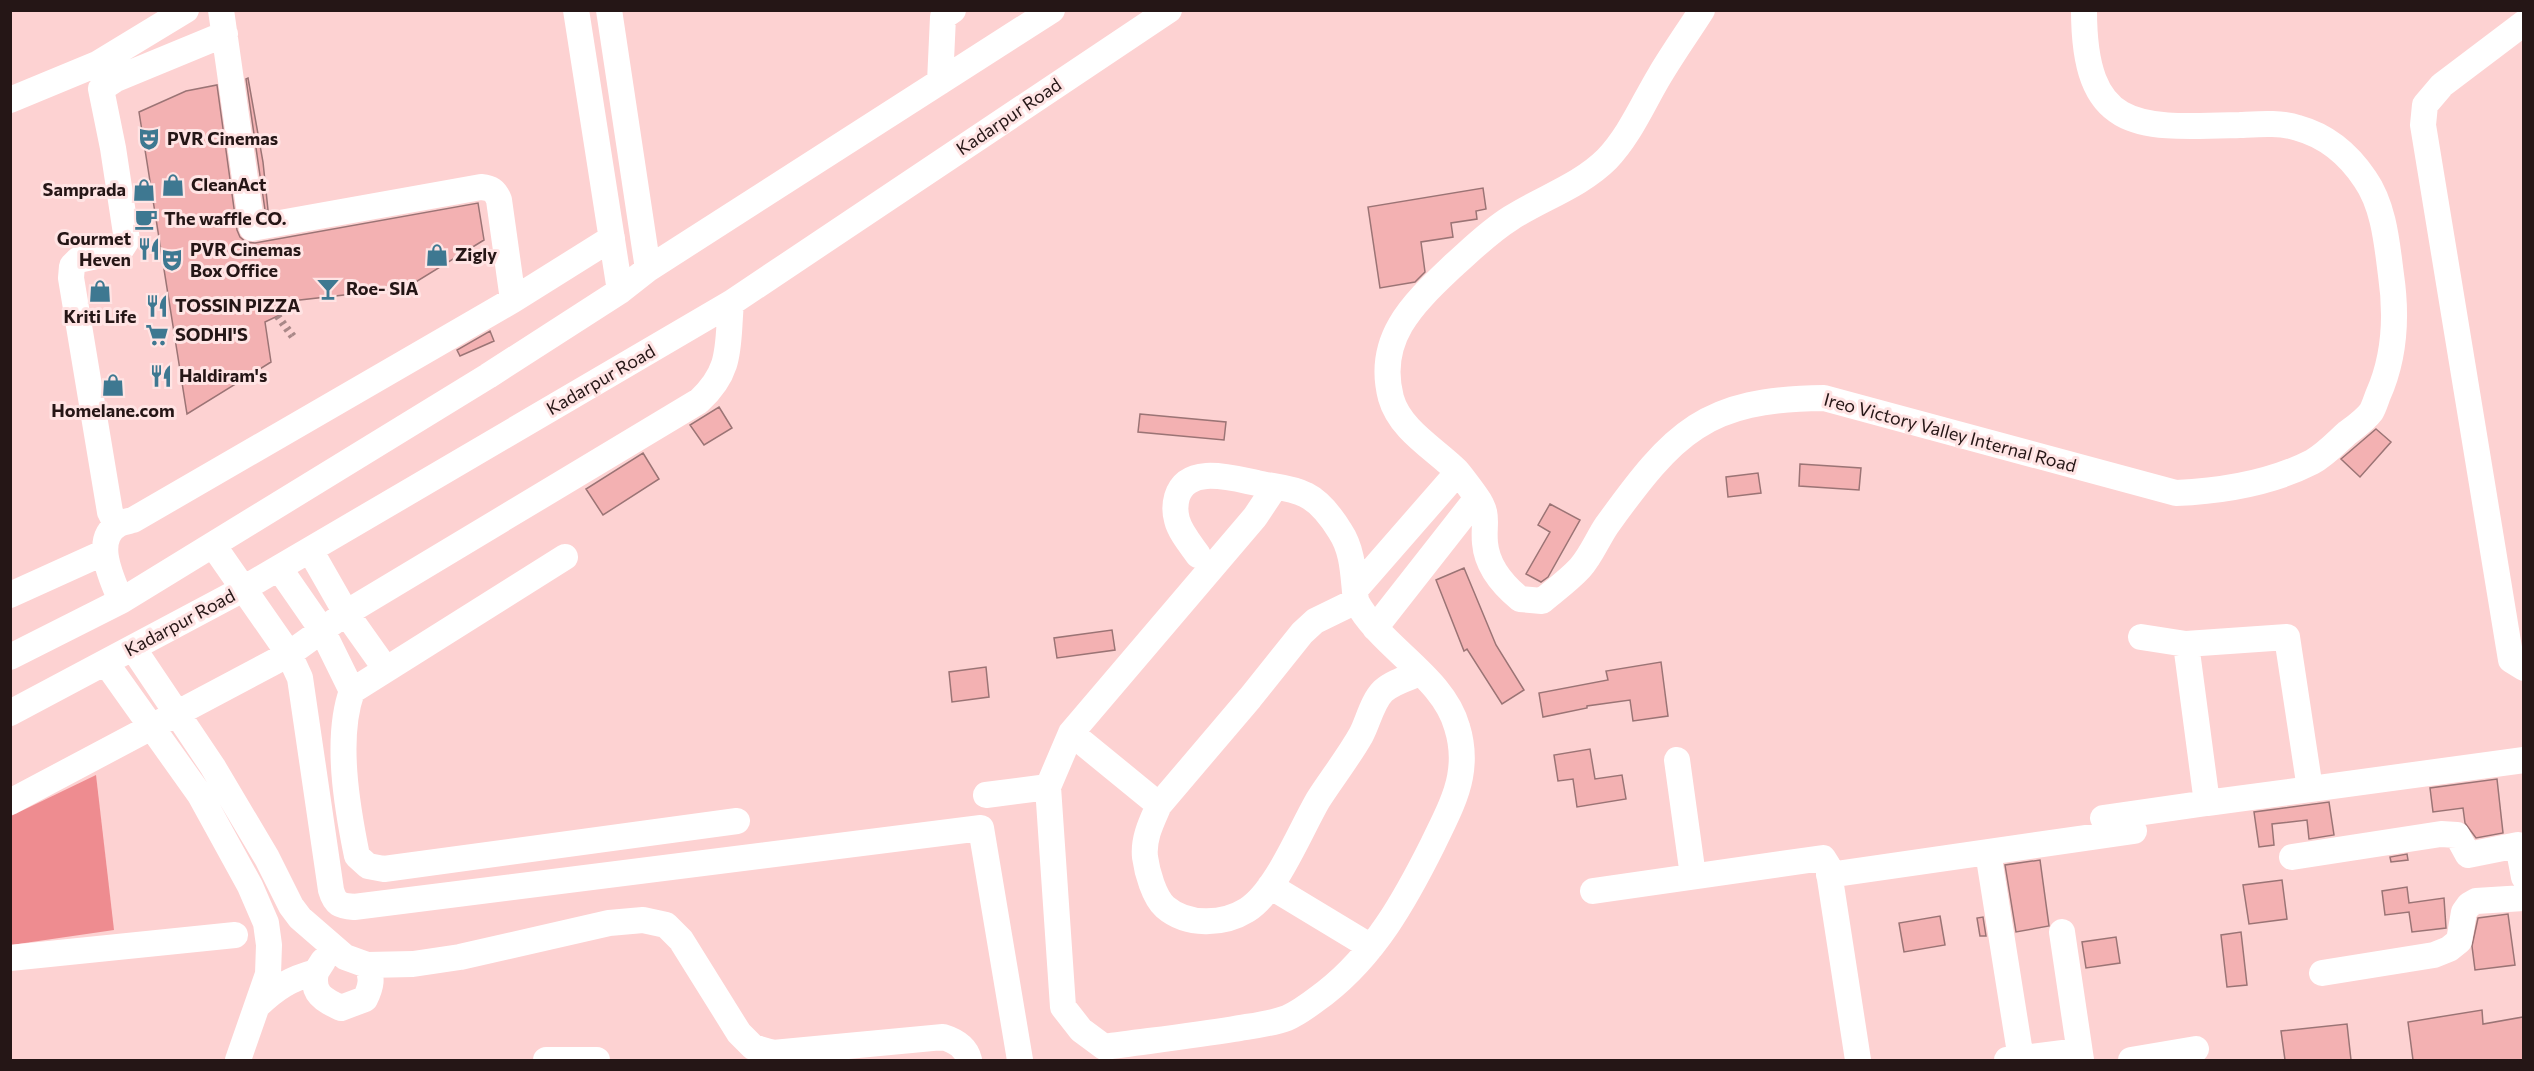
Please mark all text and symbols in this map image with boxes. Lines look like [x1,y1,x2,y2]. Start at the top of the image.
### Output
street label: Kadarpur Road [952,73,1065,159]
theatre icon: PVR Cinemas [136,126,162,152]
place label: PVR Cinemas [167,127,278,149]
shop icon: CleanAct [160,172,186,198]
place label: CleanAct [191,173,267,195]
shop icon: Samprada [131,177,157,203]
place label: Samprada [43,178,126,200]
cafe icon: The waffle CO. [133,206,159,232]
place label: The waffle CO. [164,207,287,229]
place label: Gourmet Heven [57,227,131,270]
restaurant icon: Gourmet Heven [136,236,162,262]
place label: PVR Cinemas Box Office [190,238,301,281]
shop icon: Zigly [424,242,450,268]
place label: Zigly [455,243,497,265]
theatre icon: PVR Cinemas Box Office [159,247,185,273]
bar icon: Roe- SIA [315,276,341,302]
place label: Roe- SIA [346,277,419,299]
shop icon: Kriti Life [87,278,113,304]
restaurant icon: TOSSIN PIZZA [144,293,170,319]
place label: TOSSIN PIZZA [175,294,300,316]
place label: Kriti Life [63,305,137,327]
supermarket icon: SODHI'S [144,322,170,348]
place label: SODHI'S [175,323,248,345]
street label: Kadarpur Road [542,339,659,419]
restaurant icon: Haldiram's [148,363,174,389]
place label: Haldiram's [179,364,267,386]
shop icon: Homelane.com [100,372,126,398]
street label: Ireo Victory Valley Internal Road [1822,388,2079,476]
place label: Homelane.com [51,399,175,421]
street label: Kadarpur Road [121,584,238,660]

